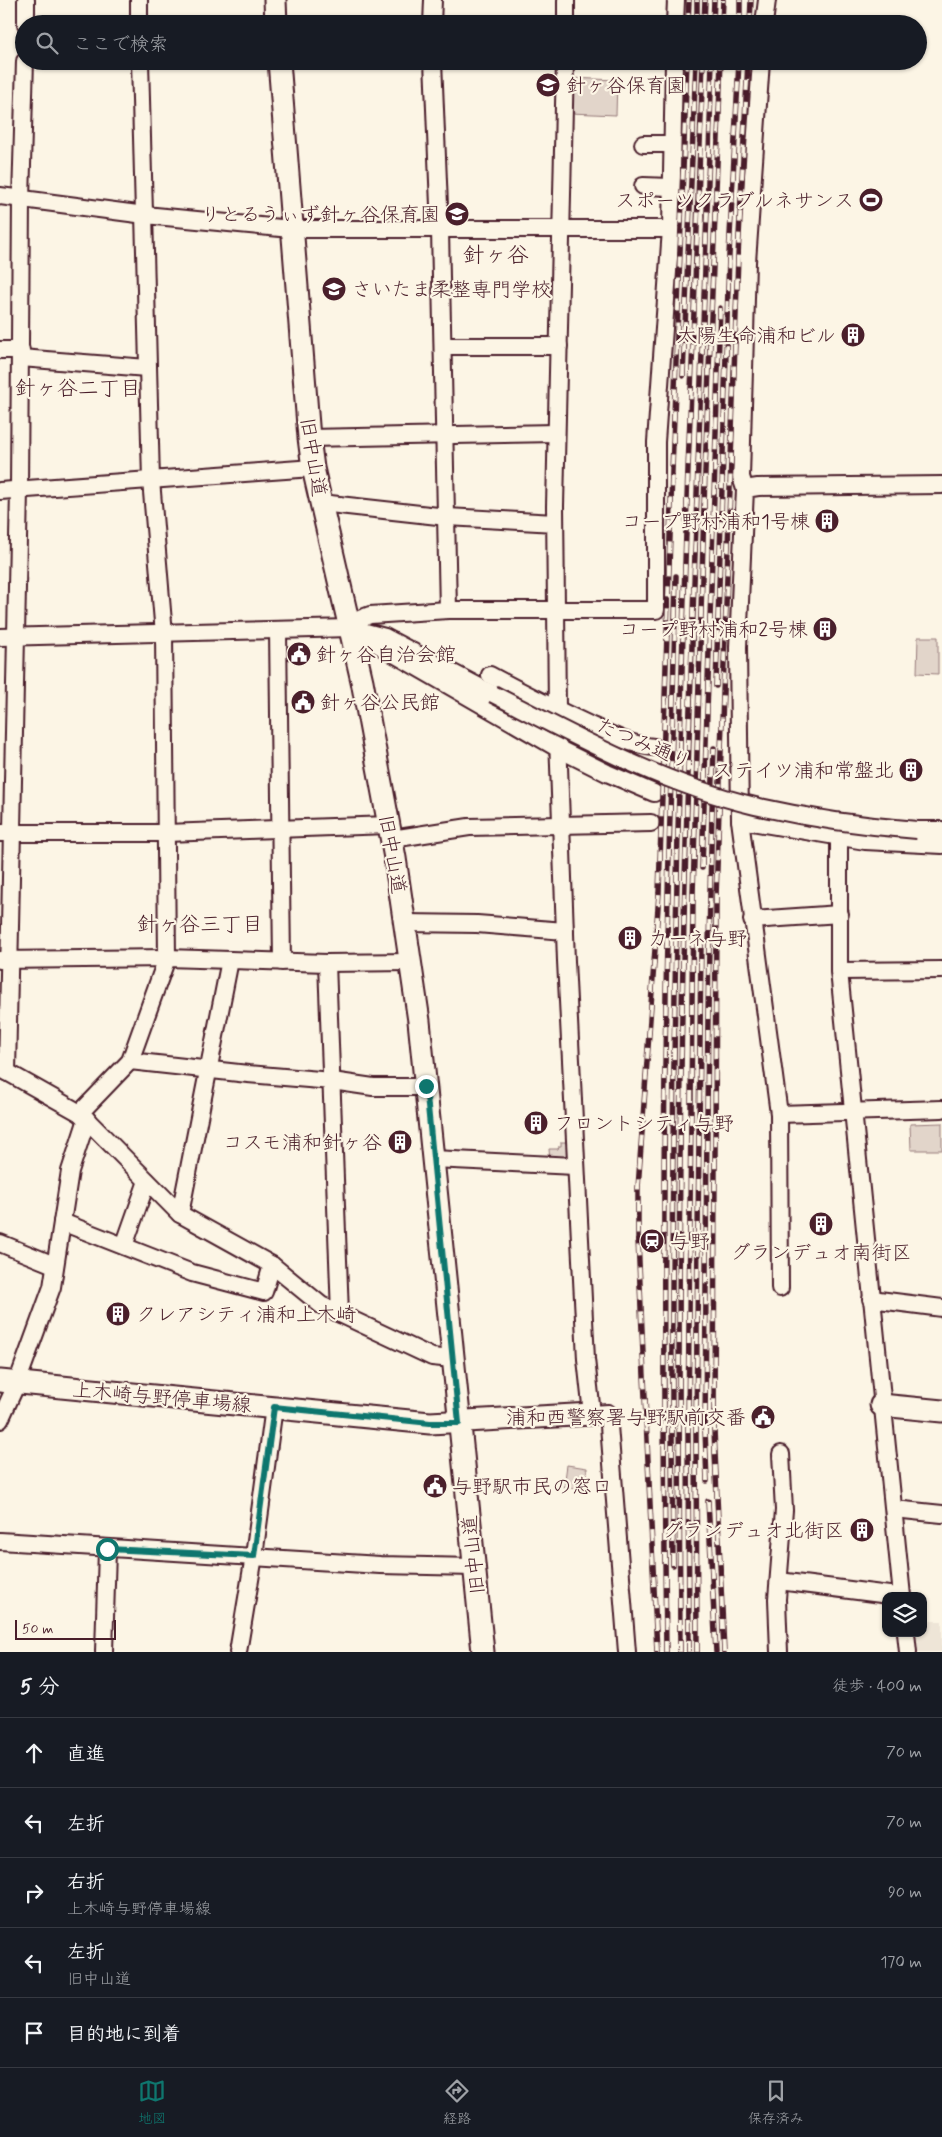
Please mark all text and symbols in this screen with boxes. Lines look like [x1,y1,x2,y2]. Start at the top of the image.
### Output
search box [15,15,927,70]
icon: search [33,29,61,57]
text: ここで検索 [73,32,168,57]
school or university icon: 針ヶ谷保育園 [535,72,561,98]
place label: 針ヶ谷保育園 [566,73,686,100]
sports icon: スポーツクラブルネサンス [858,187,884,213]
place label: スポーツクラブルネサンス [615,188,854,215]
school or university icon: りとるうぃず針ヶ谷保育園 [444,201,470,227]
place label: りとるうぃず針ヶ谷保育園 [201,202,440,229]
district label: 針ヶ谷 [463,242,529,270]
school or university icon: さいたま柔整専門学校 [321,276,347,302]
place label: さいたま柔整専門学校 [352,277,551,304]
building icon: 太陽生命浦和ビル [840,322,866,348]
place label: 太陽生命浦和ビル [676,323,836,350]
district label: 針ヶ谷二丁目 [15,375,141,403]
street label: 旧中山道 [293,416,332,499]
building icon: コープ野村浦和1号棟 [814,508,840,534]
place label: コープ野村浦和1号棟 [622,509,810,536]
building icon: コープ野村浦和2号棟 [812,616,838,642]
place label: コープ野村浦和2号棟 [619,617,808,644]
public building icon: 針ヶ谷自治会館 [286,641,312,667]
place label: 針ヶ谷自治会館 [316,642,456,669]
public building icon: 針ヶ谷公民館 [290,689,316,715]
place label: 針ヶ谷公民館 [320,690,440,717]
street label: たつみ通り [592,712,695,776]
building icon: ステイツ浦和常盤北 [898,757,924,783]
place label: ステイツ浦和常盤北 [713,758,894,785]
street label: 旧中山道 [371,813,412,896]
district label: 針ヶ谷三丁目 [137,911,263,939]
building icon: カーネ与野 [617,925,643,951]
place label: カーネ与野 [648,926,747,953]
route end [415,1075,438,1098]
building icon: フロントシティ与野 [523,1110,549,1136]
place label: フロントシティ与野 [554,1111,734,1138]
building icon: コスモ浦和針ヶ谷 [387,1129,413,1155]
place label: コスモ浦和針ヶ谷 [223,1130,382,1157]
building icon: グランデュオ南街区 [808,1211,834,1237]
station icon: 与野 [639,1228,665,1254]
place label: 与野 [670,1229,710,1256]
place label: グランデュオ南街区 [730,1240,912,1267]
building icon: クレアシティ浦和上木崎 [105,1301,131,1327]
place label: クレアシティ浦和上木崎 [136,1302,356,1329]
street label: 上木崎与野停車場線 [71,1377,253,1420]
public building icon: 浦和西警察署与野駅前交番 [750,1404,776,1430]
place label: 浦和西警察署与野駅前交番 [506,1405,746,1432]
public building icon: 与野駅市民の窓口 [422,1473,448,1499]
place label: 与野駅市民の窓口 [452,1474,612,1501]
street label: 旧中山道 [457,1514,492,1596]
building icon: グランデュオ北街区 [849,1517,875,1543]
place label: グランデュオ北街区 [663,1518,844,1545]
route start [96,1538,119,1561]
map controls [882,1592,927,1637]
button: layers [882,1592,927,1637]
scale bar [15,1617,116,1640]
text: 50 m [22,1620,53,1638]
text: 5 分 [20,1673,59,1701]
text: 徒歩 · 400 m [833,1676,922,1697]
icon: ahead [20,1739,48,1767]
text: 直進 [67,1742,105,1767]
text: 70 m [886,1742,922,1763]
icon: left [20,1809,48,1837]
text: 左折 [67,1812,105,1837]
text: 70 m [886,1812,922,1833]
text: 右折 [67,1870,105,1895]
icon: right [20,1879,48,1907]
text: 90 m [888,1882,922,1903]
text: 上木崎与野停車場線 [67,1899,211,1920]
text: 左折 [67,1940,105,1965]
icon: left [20,1949,48,1977]
text: 170 m [880,1952,922,1973]
text: 旧中山道 [67,1969,131,1990]
icon: arrive [20,2019,48,2047]
text: 目的地に到着 [67,2022,181,2047]
tab: 地図 [138,2077,166,2128]
tab: 経路 [443,2077,471,2128]
tab: 保存済み [748,2077,804,2128]

